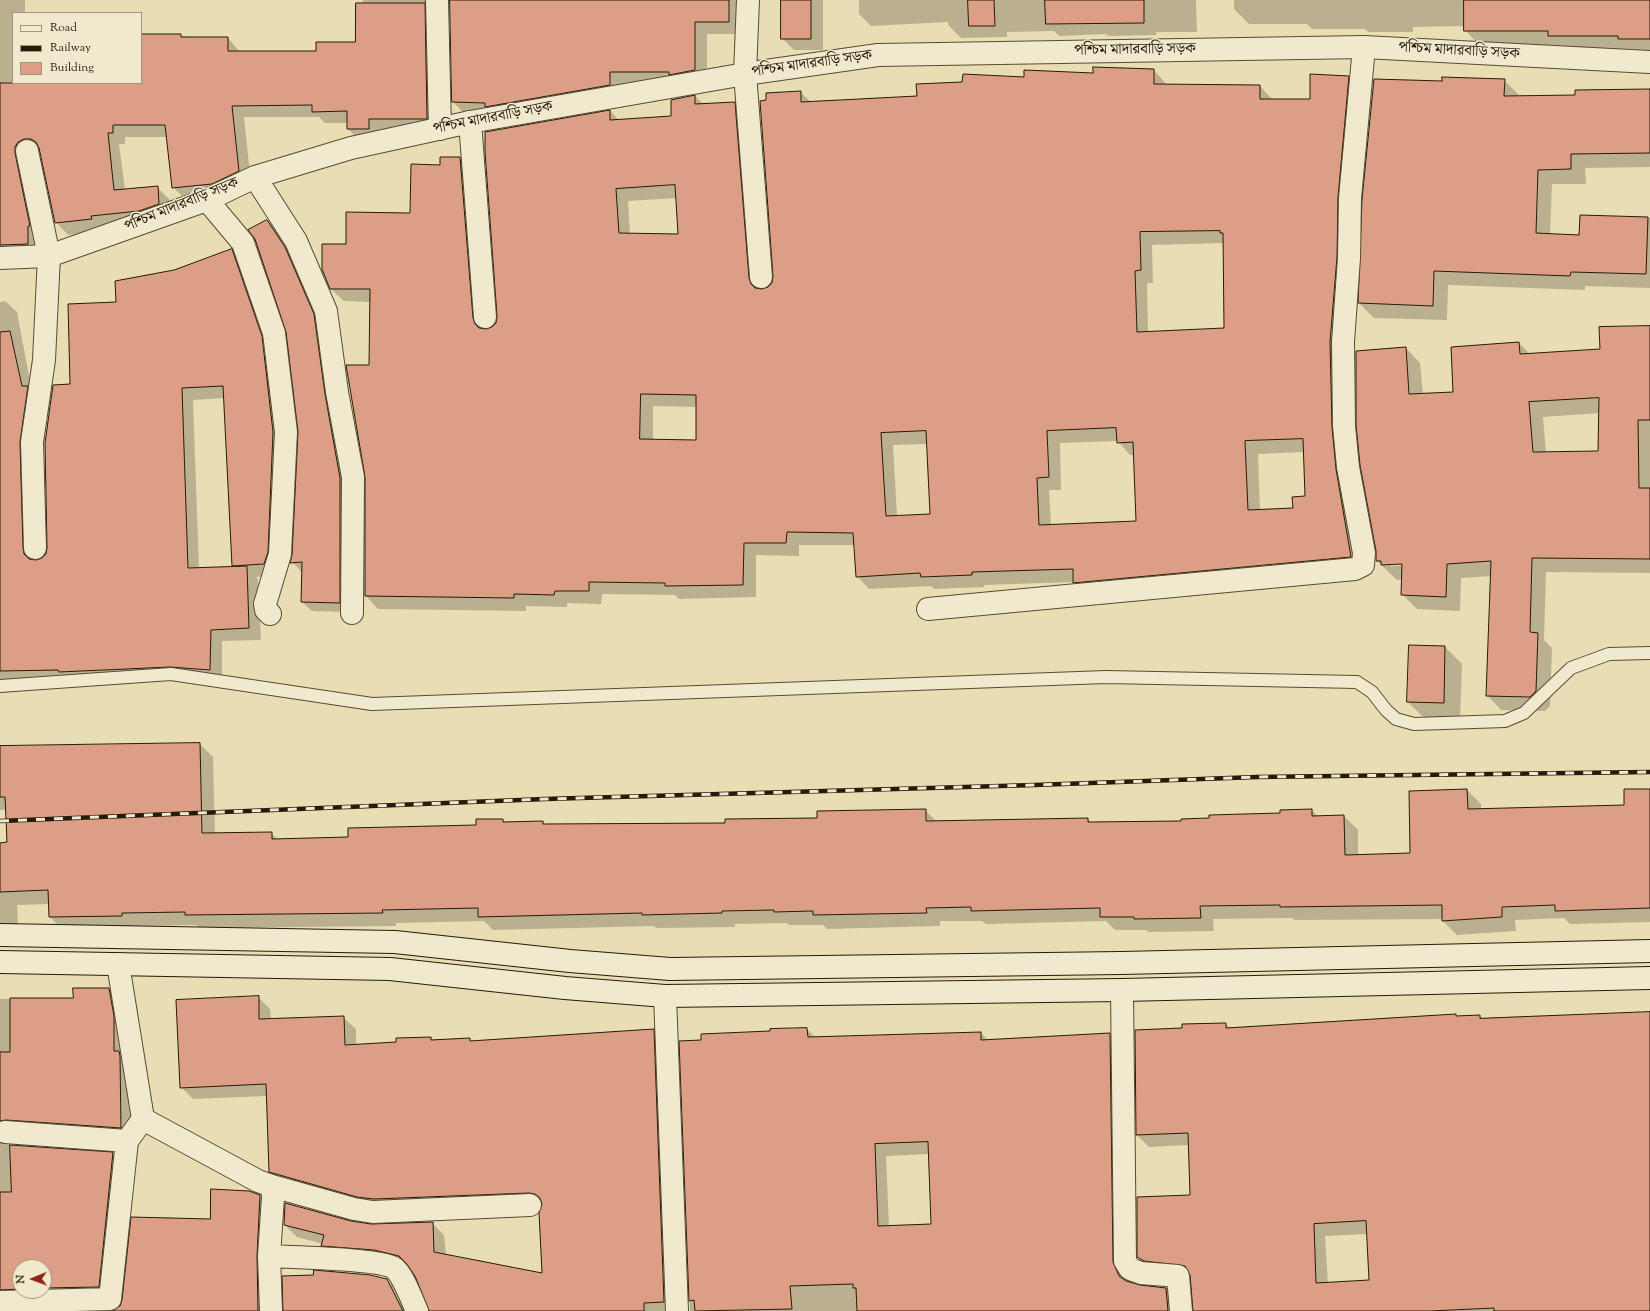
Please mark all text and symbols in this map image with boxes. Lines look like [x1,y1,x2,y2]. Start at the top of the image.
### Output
legend [12,12,142,84]
text: Road [50,19,77,37]
text: Railway [50,39,91,57]
street label: পশ্চিম মাদারবাড়ি সড়ক [1398,40,1520,64]
street label: পশ্চিম মাদারবাড়ি সড়ক [1074,41,1196,61]
street label: পশ্চিম মাদারবাড়ি সড়ক [751,48,873,82]
text: Building [50,59,94,77]
street label: পশ্চিম মাদারবাড়ি সড়ক [432,99,554,139]
street label: পশ্চিম মাদারবাড়ি সড়ক [122,175,242,237]
north arrow [12,1259,52,1299]
text: N [13,1275,29,1284]

